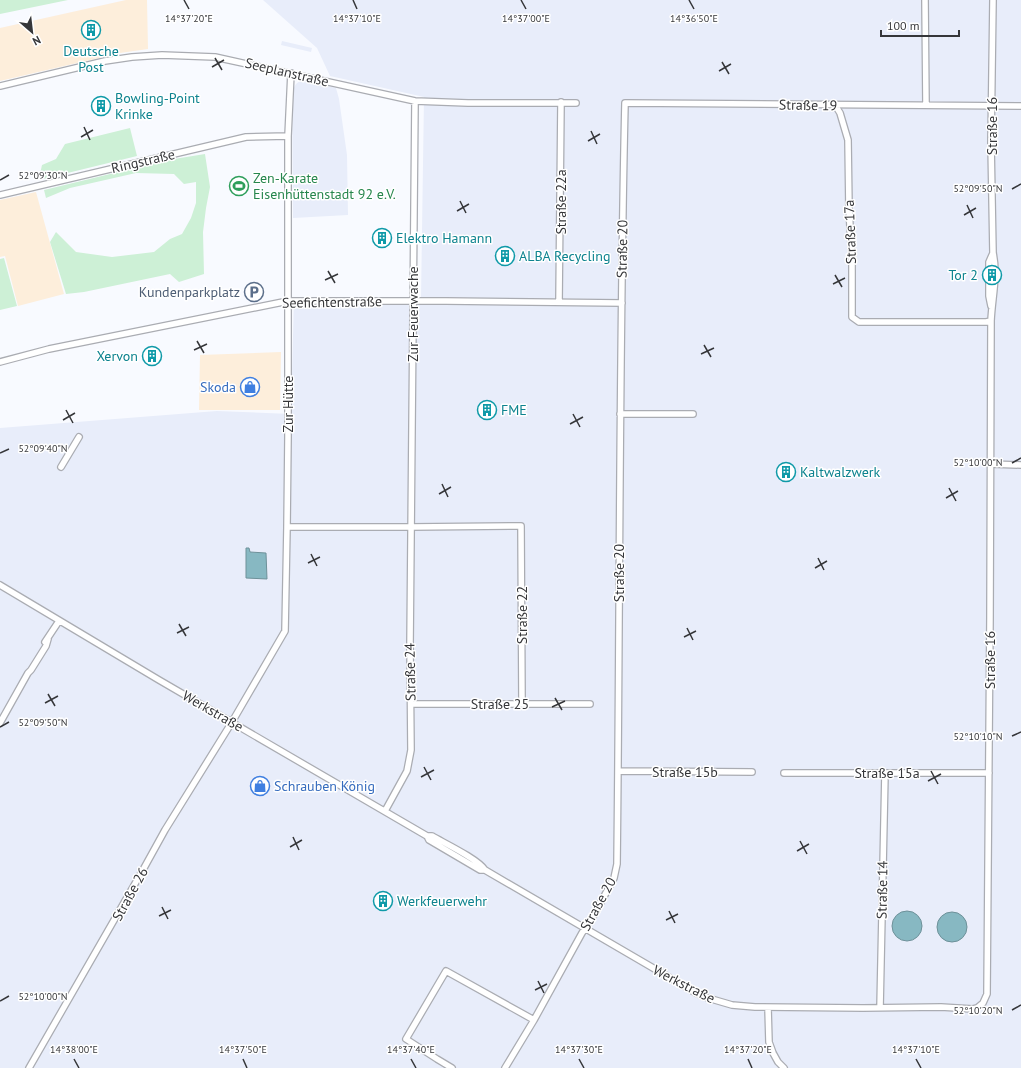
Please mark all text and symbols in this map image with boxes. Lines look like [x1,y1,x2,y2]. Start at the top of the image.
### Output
north arrow [12,12,52,52]
text: 14°37'20"E [165,12,213,25]
text: 14°37'10"E [333,12,381,25]
text: 14°37'00"E [502,12,550,25]
text: 14°36'50"E [670,12,718,25]
scale bar [881,12,959,38]
text: 100 m [887,18,920,33]
building icon: Deutsche Post [80,19,102,41]
text: N [30,33,43,49]
place label: Deutsche Post [63,42,119,76]
street label: Seeplanstraße [243,54,331,90]
place label: Bowling-Point Krinke [115,89,200,123]
building icon: Bowling-Point Krinke [90,95,112,117]
street label: Straße 19 [779,95,837,115]
street label: Straße 16 [983,97,1001,155]
street label: Ringstraße [109,145,177,177]
text: 52°09'30"N [18,169,68,182]
place label: Zen-Karate Eisenhüttenstadt 92 e.V. [253,169,396,203]
street label: Straße 22a [552,169,570,235]
sports icon: Zen-Karate Eisenhüttenstadt 92 e.V. [228,175,250,197]
text: 52°09'50"N [953,182,1003,195]
street label: Straße 17a [840,199,860,265]
street label: Straße 20 [612,219,632,278]
building icon: Elektro Hamann [371,227,393,249]
place label: Elektro Hamann [396,229,492,247]
building icon: ALBA Recycling [494,245,516,267]
place label: ALBA Recycling [519,247,610,265]
building icon: Tor 2 [981,264,1003,286]
street label: Zur Feuerwache [404,266,422,362]
place label: Tor 2 [948,266,978,284]
parking icon: Kundenparkplatz [243,281,265,303]
place label: Kundenparkplatz [139,283,240,301]
street label: Seefichtenstraße [282,292,382,312]
building icon: Xervon [141,345,163,367]
place label: Xervon [96,347,138,365]
shop icon: Skoda [239,376,261,398]
street label: Zur Hütte [279,376,297,432]
place label: Skoda [200,378,236,396]
building icon: FME [476,399,498,421]
place label: FME [501,401,527,419]
text: 52°09'40"N [18,442,68,455]
text: 52°10'00"N [953,456,1003,469]
building icon: Kaltwalzwerk [775,461,797,483]
place label: Kaltwalzwerk [800,463,881,481]
street label: Straße 20 [610,543,628,602]
street label: Straße 22 [513,586,531,644]
street label: Straße 16 [981,631,999,689]
street label: Straße 24 [400,642,420,701]
street label: Werkstraße [179,686,247,736]
street label: Straße 25 [471,695,529,713]
text: 52°09'50"N [18,716,68,729]
text: 52°10'10"N [953,730,1003,743]
street label: Straße 15b [652,763,718,781]
street label: Straße 15a [854,764,920,782]
shop icon: Schrauben König [249,775,271,797]
place label: Schrauben König [274,777,375,795]
street label: Straße 14 [872,860,892,919]
street label: Straße 26 [108,864,152,924]
street label: Straße 20 [576,874,620,934]
building icon: Werkfeuerwehr [372,890,394,912]
place label: Werkfeuerwehr [397,892,487,910]
street label: Werkstraße [650,961,718,1007]
text: 52°10'00"N [18,990,68,1003]
text: 52°10'20"N [953,1004,1003,1017]
text: 14°38'00"E [50,1043,98,1056]
text: 14°37'50"E [219,1043,267,1056]
text: 14°37'40"E [387,1043,435,1056]
text: 14°37'30"E [555,1043,603,1056]
text: 14°37'20"E [724,1043,772,1056]
text: 14°37'10"E [892,1043,940,1056]

